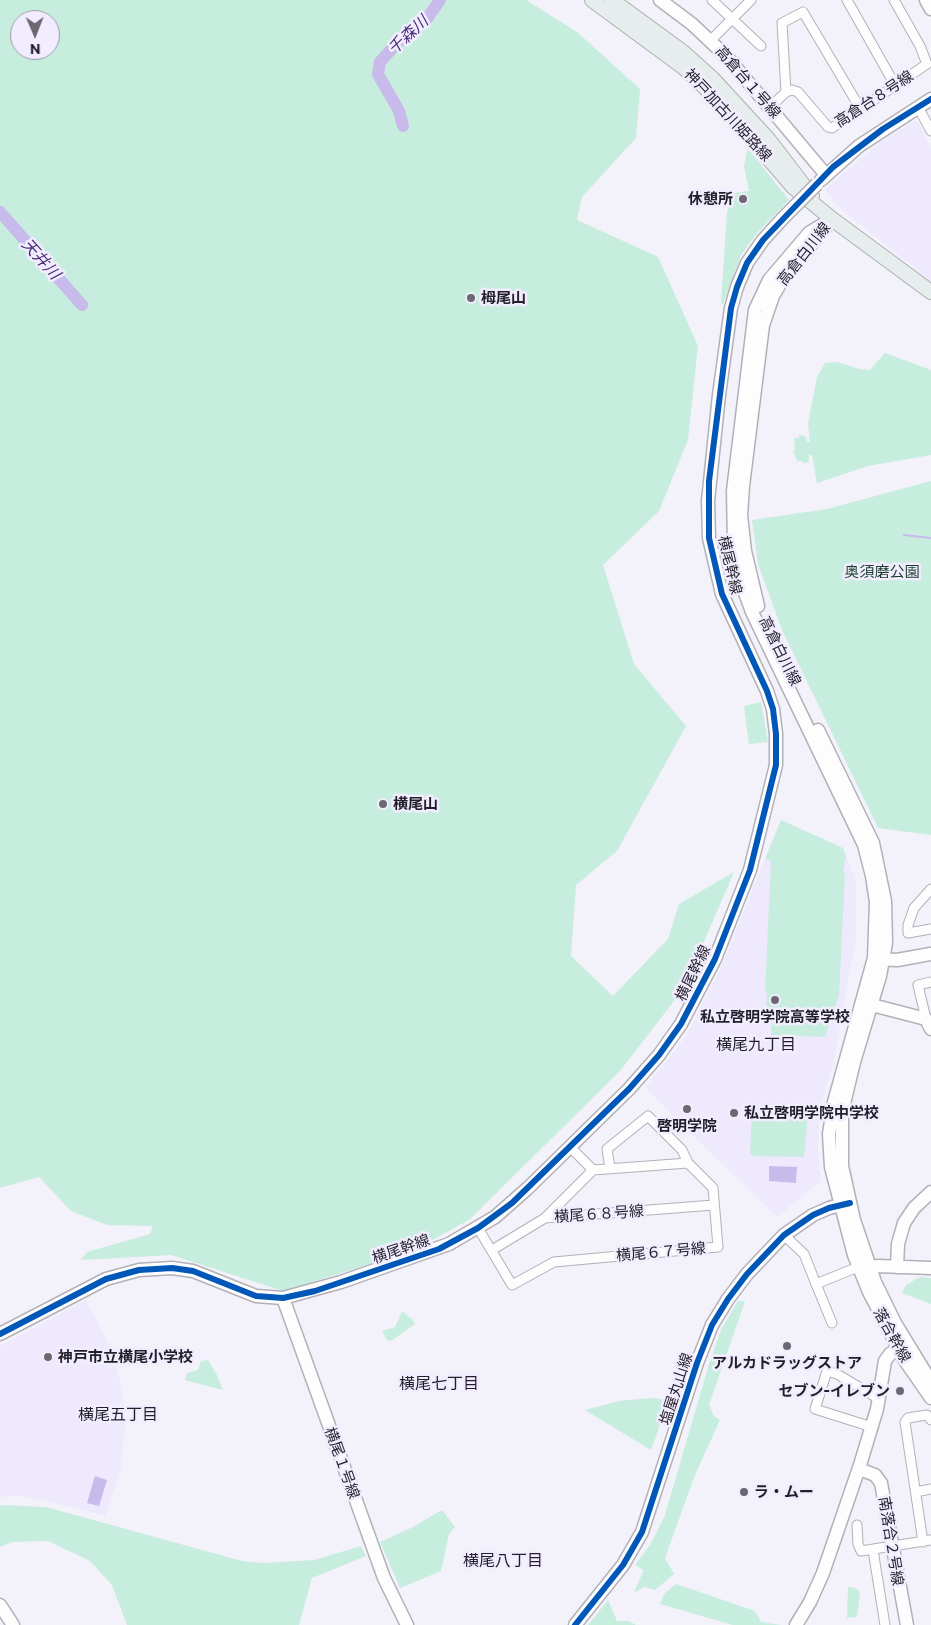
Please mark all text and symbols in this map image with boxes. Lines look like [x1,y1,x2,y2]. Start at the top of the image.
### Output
north arrow [10,10,60,60]
water label: 千森川 [384,12,432,58]
text: N [30,41,41,58]
street label: 高倉台１号線 [712,42,784,122]
street label: 神戸加古川姫路線 [680,65,776,165]
street label: 高倉台８号線 [831,67,917,131]
place label: 休憩所 [688,190,733,208]
marker: 休憩所 [737,193,749,205]
street label: 高倉白川線 [774,219,834,289]
water label: 天井川 [18,235,64,283]
place label: 栂尾山 [481,289,526,307]
marker: 栂尾山 [465,292,477,304]
street label: 横尾幹線 [714,534,746,596]
park label: 奥須磨公園 [845,563,919,581]
street label: 高倉白川線 [755,613,805,689]
place label: 横尾山 [393,795,438,813]
marker: 横尾山 [377,798,389,810]
street label: 横尾幹線 [672,942,714,1004]
marker: 私立啓明学院高等学校 [769,994,781,1006]
place label: 私立啓明学院高等学校 [700,1008,850,1026]
district label: 横尾九丁目 [716,1035,796,1055]
marker: 啓明学院 [681,1103,693,1115]
place label: 私立啓明学院中学校 [744,1104,879,1122]
marker: 私立啓明学院中学校 [728,1107,740,1119]
place label: 啓明学院 [657,1117,717,1135]
street label: 横尾６８号線 [553,1202,645,1226]
street label: 横尾幹線 [370,1231,432,1267]
street label: 横尾６７号線 [615,1239,707,1265]
street label: 落合幹線 [870,1304,914,1366]
marker: アルカドラッグストア [781,1340,793,1352]
place label: 神戸市立横尾小学校 [58,1348,193,1366]
marker: 神戸市立横尾小学校 [42,1351,54,1363]
street label: 塩屋丸山線 [656,1351,696,1427]
place label: アルカドラッグストア [712,1354,862,1372]
district label: 横尾七丁目 [399,1374,479,1394]
place label: セブン-イレブン [779,1382,890,1400]
marker: セブン-イレブン [894,1385,906,1397]
district label: 横尾五丁目 [78,1405,158,1425]
street label: 横尾１号線 [321,1425,363,1501]
place label: ラ・ムー [754,1483,814,1501]
marker: ラ・ムー [738,1486,750,1498]
street label: 南落合２号線 [875,1495,907,1587]
district label: 横尾八丁目 [463,1551,543,1571]

